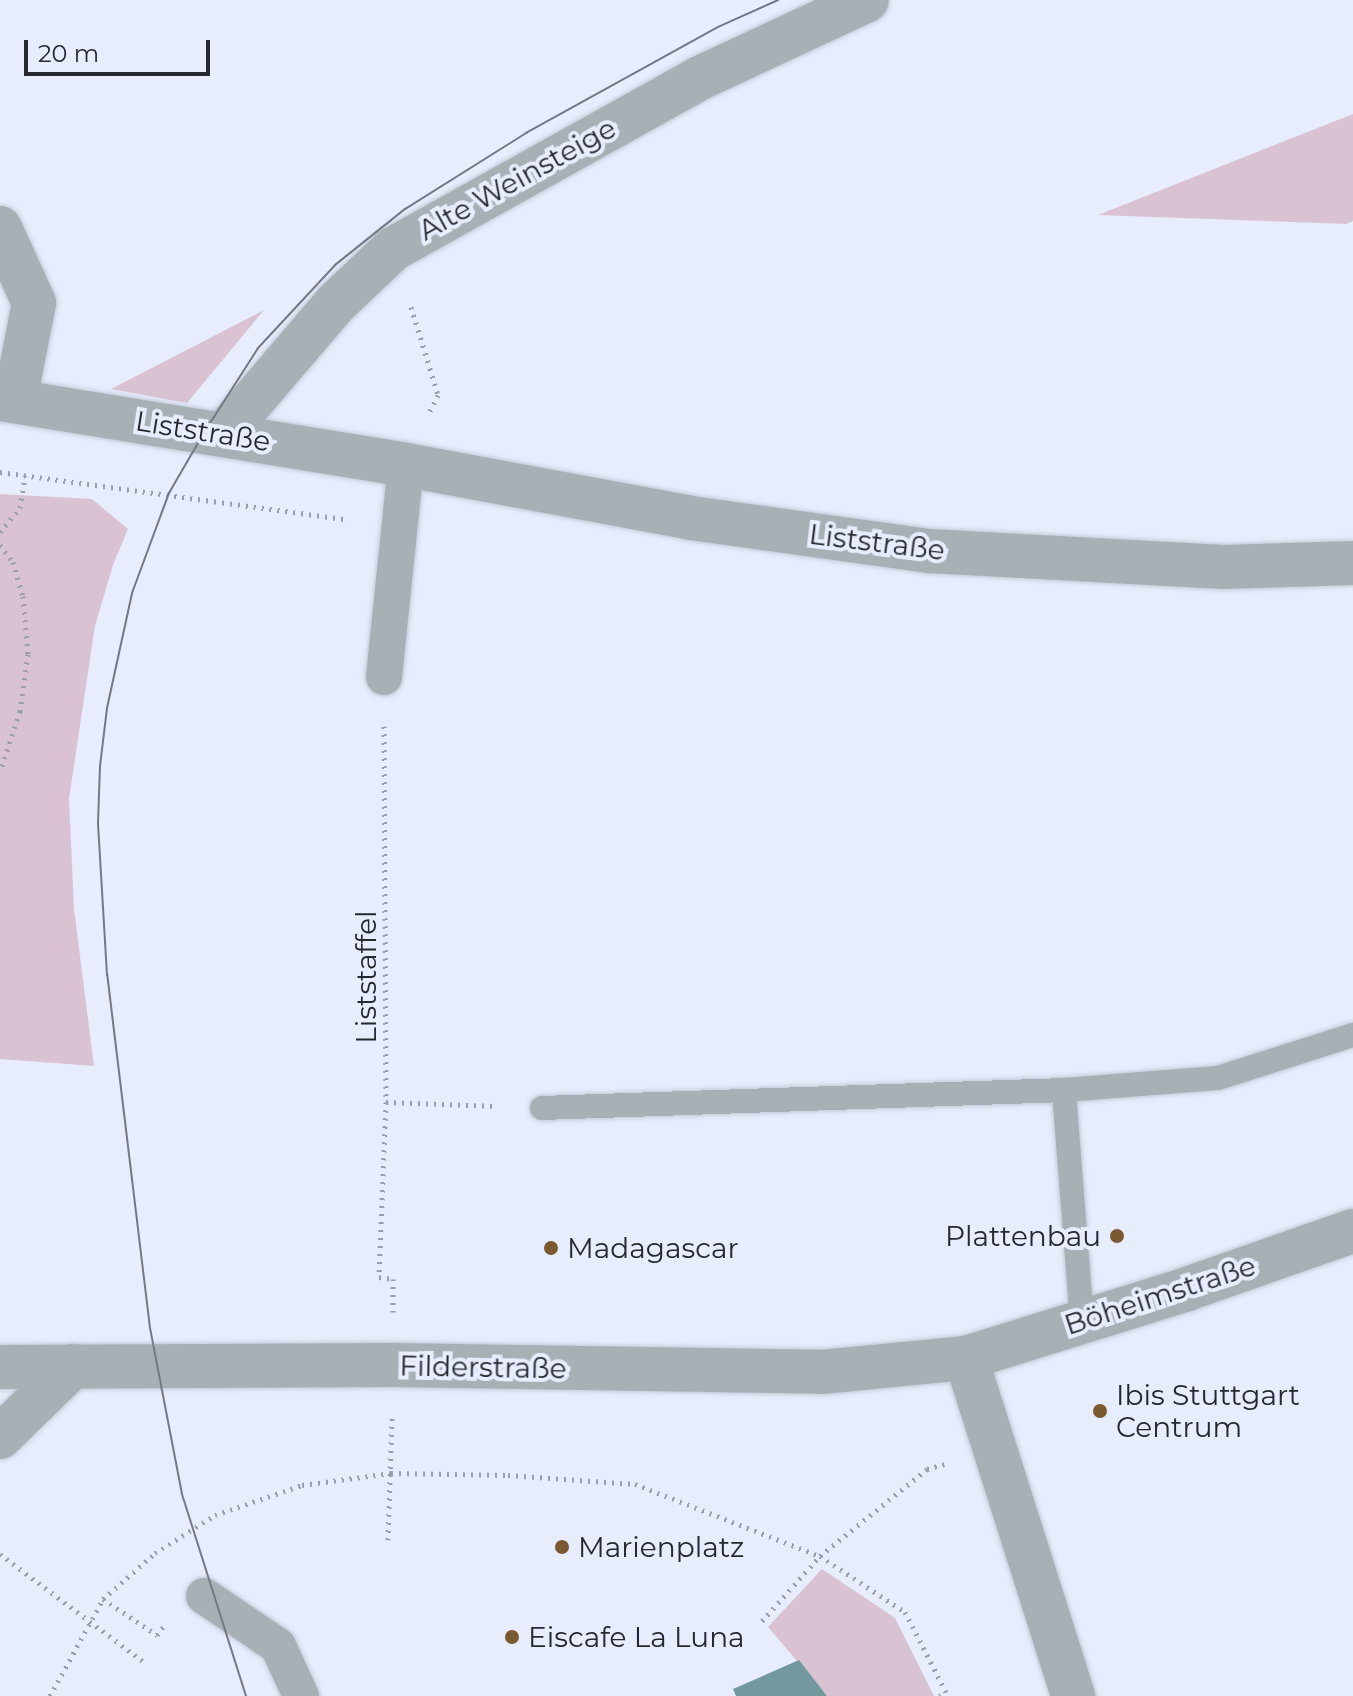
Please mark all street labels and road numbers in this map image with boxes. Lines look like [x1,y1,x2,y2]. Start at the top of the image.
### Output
street label: Alte Weinsteige [412,111,622,247]
street label: Liststraße [133,404,273,458]
street label: Liststraße [807,517,947,567]
street label: Liststaffel [349,910,383,1044]
street label: Böheimstraße [1060,1248,1260,1342]
street label: Filderstraße [399,1349,567,1385]

